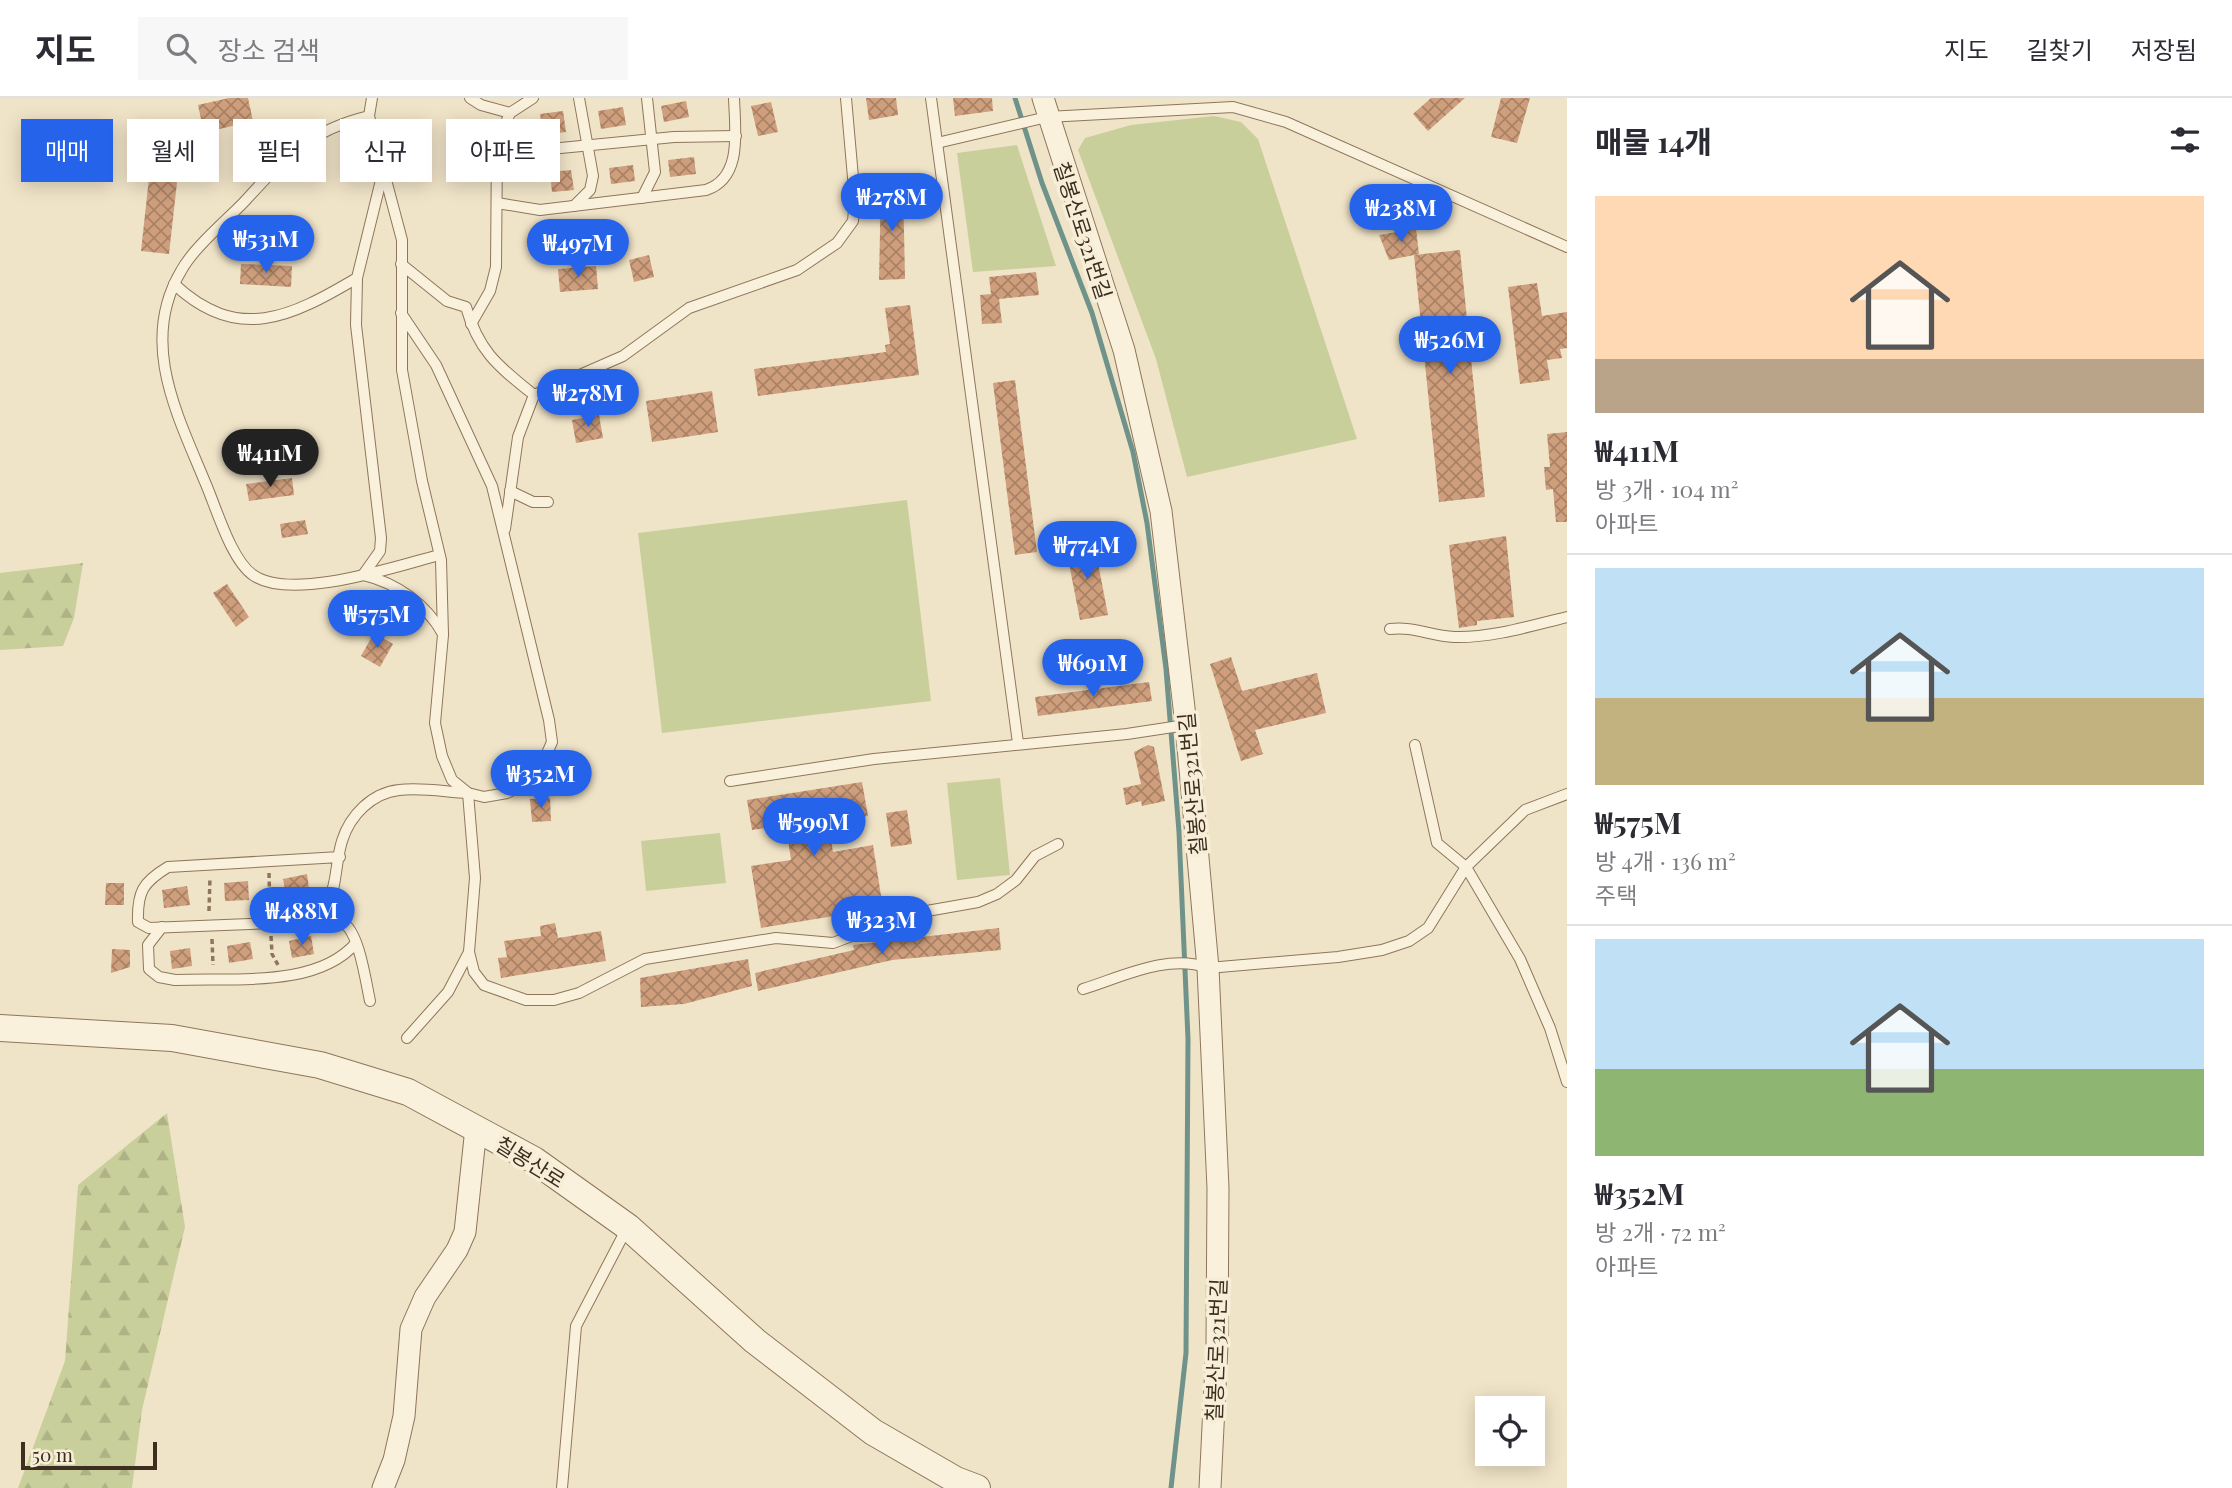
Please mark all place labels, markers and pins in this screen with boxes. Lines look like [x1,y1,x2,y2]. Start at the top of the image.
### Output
pin: ₩278M [843,174,941,233]
pin: ₩238M [1352,184,1450,244]
pin: ₩531M [217,216,315,275]
pin: ₩497M [529,220,627,279]
pin: ₩526M [1401,316,1499,376]
pin: ₩278M [539,370,637,429]
pin: ₩411M [221,430,319,489]
pin: ₩774M [1038,522,1136,581]
pin: ₩575M [328,590,426,650]
pin: ₩691M [1044,640,1142,699]
pin: ₩352M [492,750,590,810]
pin: ₩599M [765,798,863,858]
pin: ₩488M [253,888,351,947]
pin: ₩323M [833,896,931,956]

